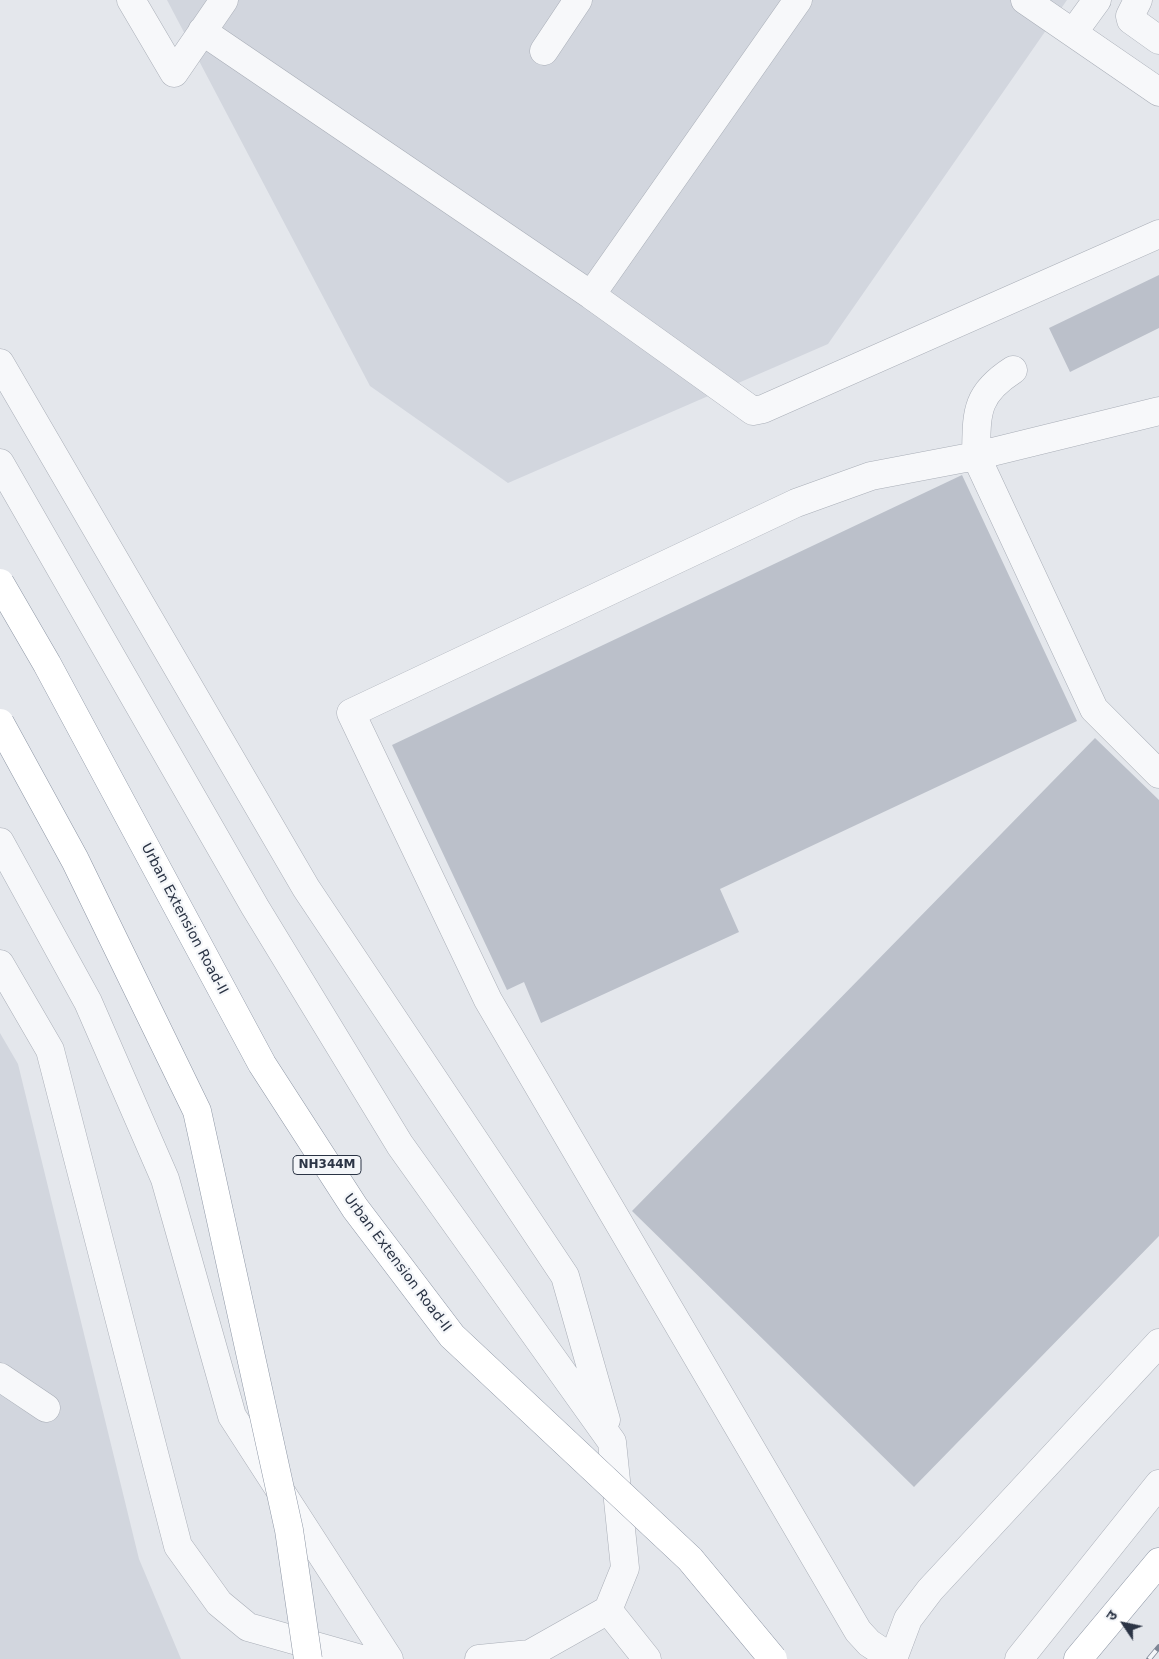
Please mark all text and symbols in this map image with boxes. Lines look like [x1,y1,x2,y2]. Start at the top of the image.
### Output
street label: Urban Extension Road-II [137,841,231,997]
road number: NH344M [293,1156,361,1174]
street label: Urban Extension Road-II [340,1191,454,1335]
north arrow [1099,1599,1149,1649]
text: उ [1103,1608,1120,1623]

